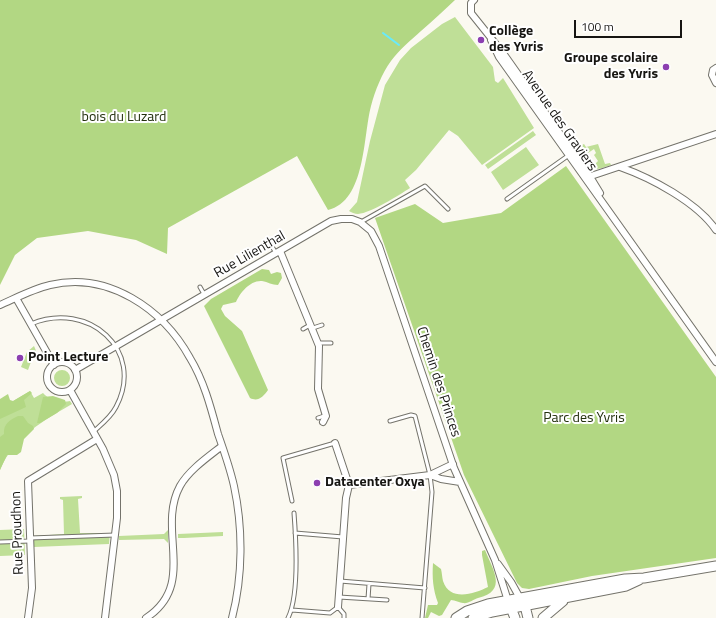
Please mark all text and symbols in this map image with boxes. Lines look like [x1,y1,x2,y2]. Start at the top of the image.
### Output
scale bar [576,12,684,38]
text: 100 m [581,17,614,36]
place label: Collège des Yvris [489,24,543,56]
marker: Collège des Yvris [476,35,486,45]
place label: Groupe scolaire des Yvris [564,51,658,84]
marker: Groupe scolaire des Yvris [661,62,671,72]
street label: Avenue des Graviers [518,67,600,175]
park label: bois du Luzard [82,110,166,126]
street label: Rue Lilienthal [211,228,289,282]
street label: Chemin des Princes [412,325,464,439]
place label: Point Lecture [28,350,108,366]
marker: Point Lecture [15,353,25,363]
park label: Parc des Yvris [543,411,625,427]
place label: Datacenter Oxya [325,475,425,491]
marker: Datacenter Oxya [312,478,322,488]
street label: Rue Proudhon [8,491,28,575]

